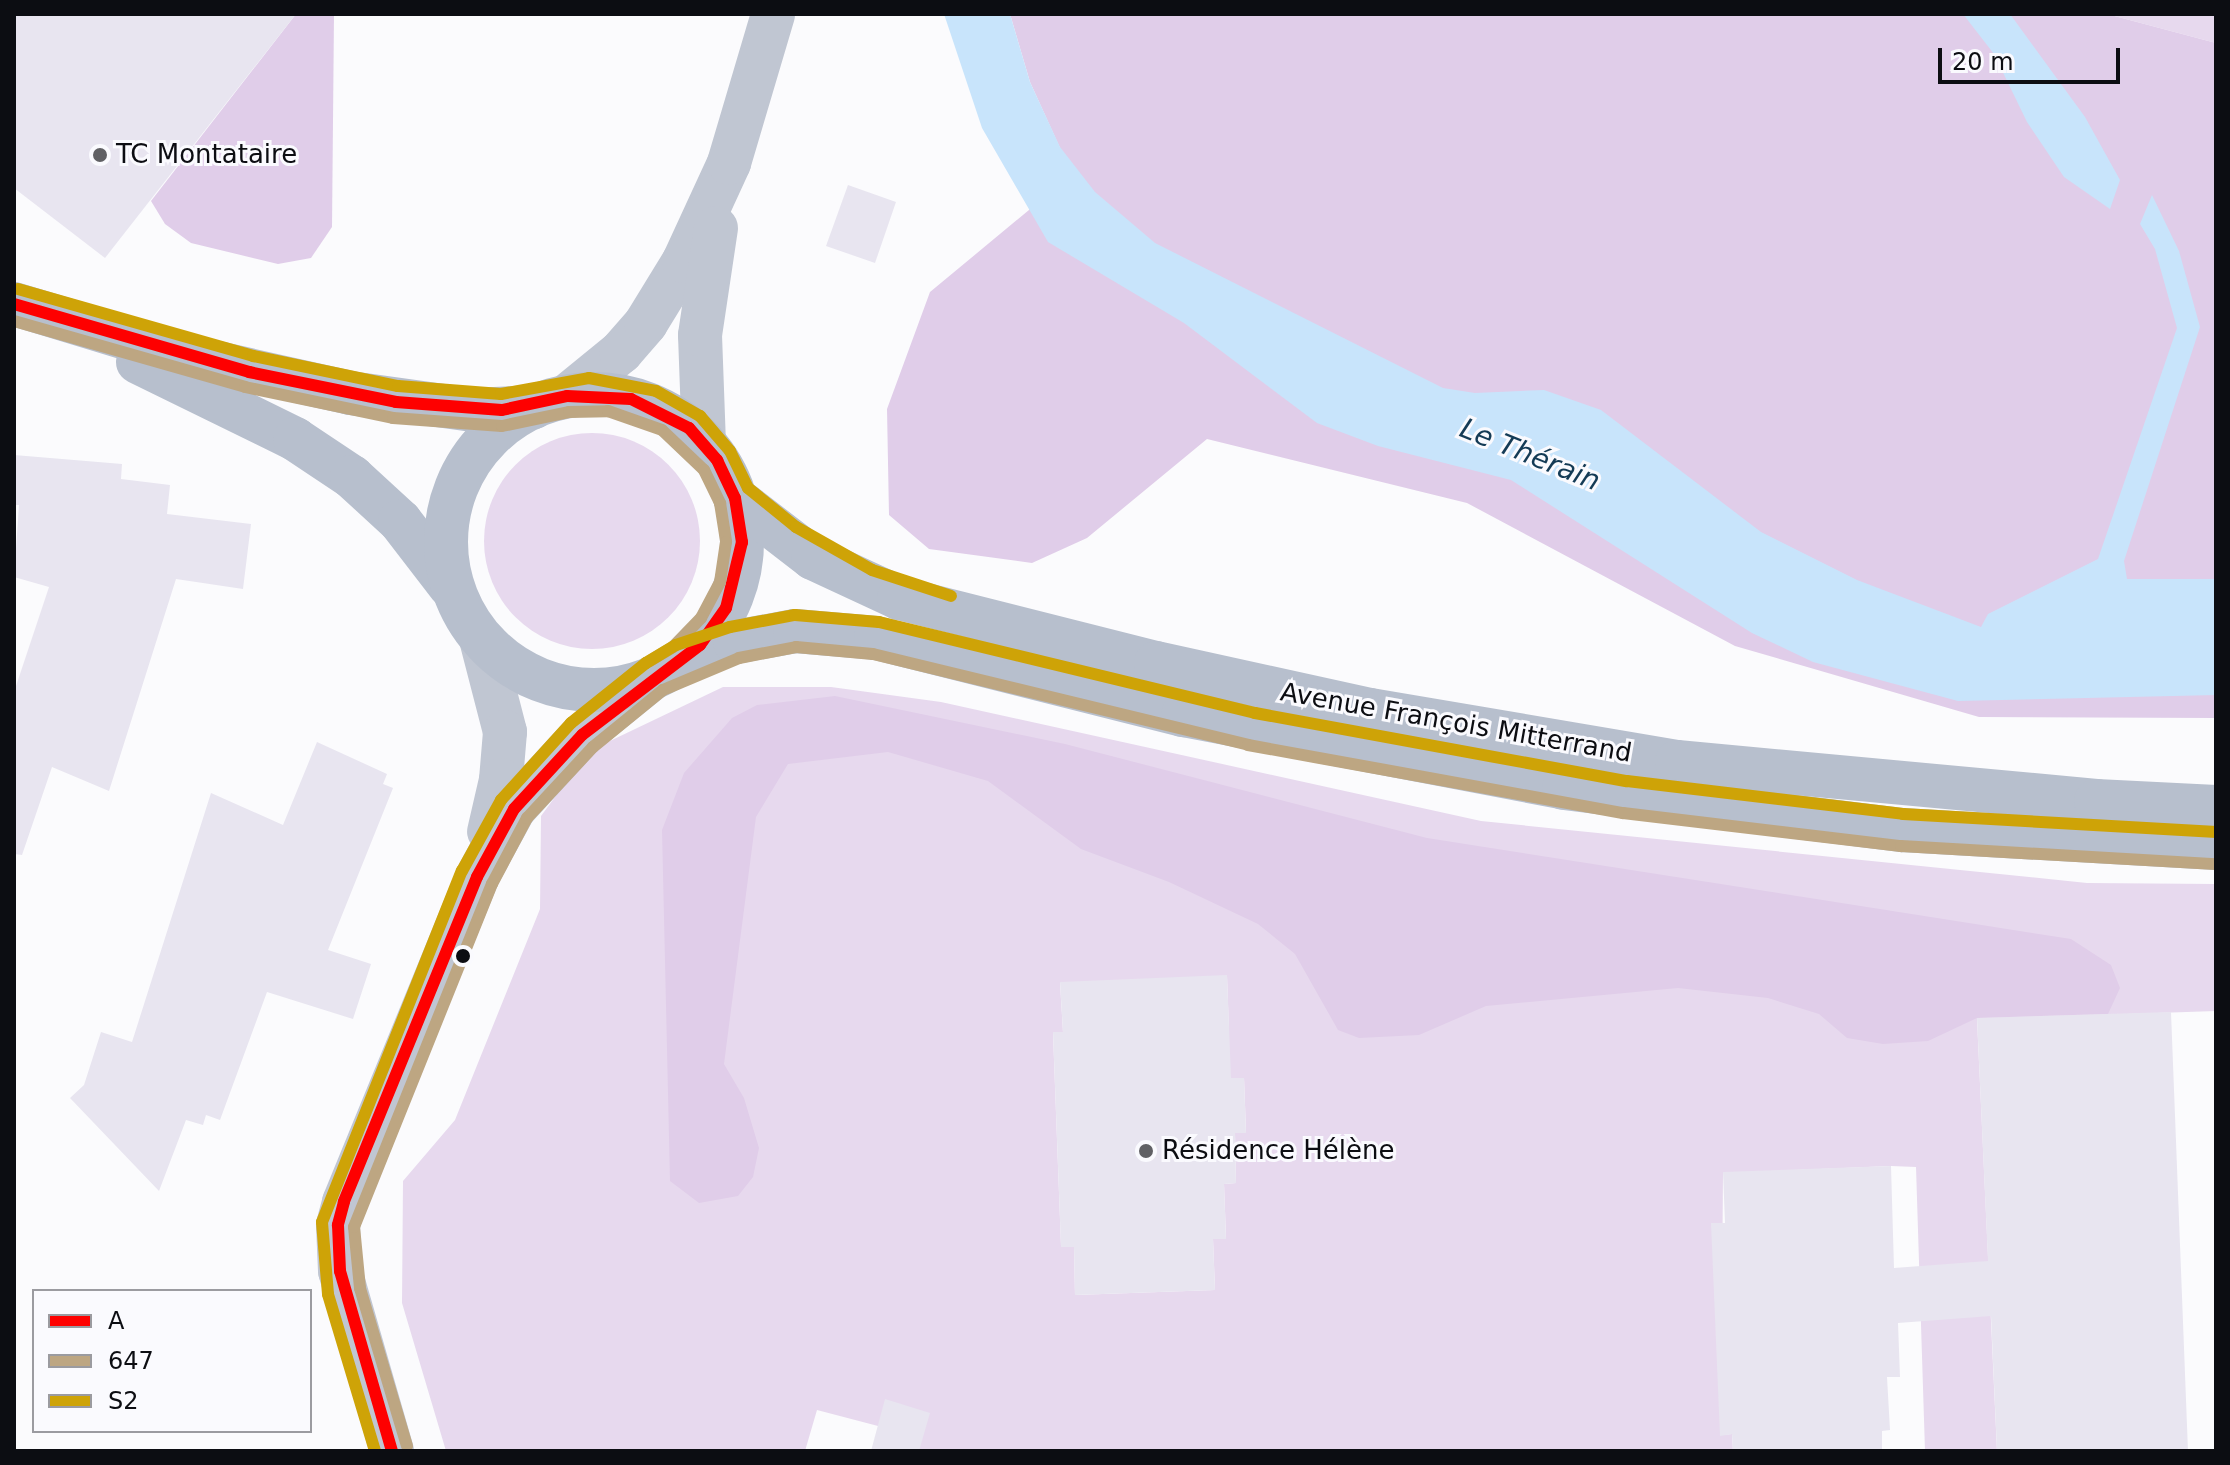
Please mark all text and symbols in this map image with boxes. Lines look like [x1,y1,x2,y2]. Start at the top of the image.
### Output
scale bar [1942,32,2124,82]
text: 20 m [1952,48,2014,76]
place label: TC Montataire [116,139,297,171]
marker: TC Montataire [91,146,109,164]
water label: Le Thérain [1455,412,1605,498]
street label: Avenue François Mitterrand [1278,677,1634,769]
unlabelled marker [455,948,471,964]
place label: Résidence Hélène [1162,1135,1394,1167]
marker: Résidence Hélène [1137,1142,1155,1160]
legend [32,1289,312,1433]
text: A [108,1307,124,1335]
text: 647 [108,1347,154,1375]
text: S2 [108,1387,139,1415]

